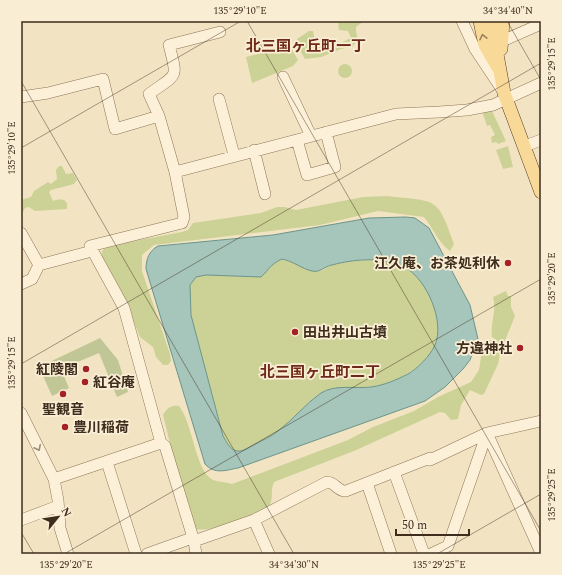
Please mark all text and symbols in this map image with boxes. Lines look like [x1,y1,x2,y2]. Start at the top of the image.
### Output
text: 135°29'10"E [213,3,267,19]
text: 34°34'40"N [483,3,533,19]
one-way arrow [480,33,488,40]
district label: 北三国ヶ丘町一丁 [246,35,366,58]
text: 135°29'15"E [544,37,560,91]
text: 135°29'10"E [4,121,20,175]
text: 135°29'20"E [544,252,560,306]
place label: 江久庵、お茶処利休 [374,253,500,274]
marker: 江久庵、お茶処利休 [503,258,513,268]
place label: 田出井山古墳 [303,322,387,343]
marker: 田出井山古墳 [290,327,300,337]
text: 135°29'15"E [4,336,20,390]
place label: 方違神社 [456,338,512,359]
marker: 方違神社 [515,343,525,353]
place label: 紅陵閣 [36,359,78,380]
district label: 北三国ヶ丘町二丁 [260,361,380,384]
marker: 紅陵閣 [81,364,91,374]
place label: 紅谷庵 [93,372,135,393]
marker: 紅谷庵 [80,377,90,387]
marker: 聖観音 [58,389,68,399]
place label: 聖観音 [42,399,84,420]
place label: 豊川稲荷 [73,417,129,438]
marker: 豊川稲荷 [60,422,70,432]
one-way arrow [33,444,41,451]
text: 135°29'25"E [544,468,560,522]
north arrow [38,497,78,537]
text: N [57,504,76,520]
scale bar [396,511,469,537]
text: 50 m [402,516,427,535]
text: 135°29'20"E [39,557,93,573]
text: 34°34'30"N [269,557,319,573]
text: 135°29'25"E [412,557,466,573]

